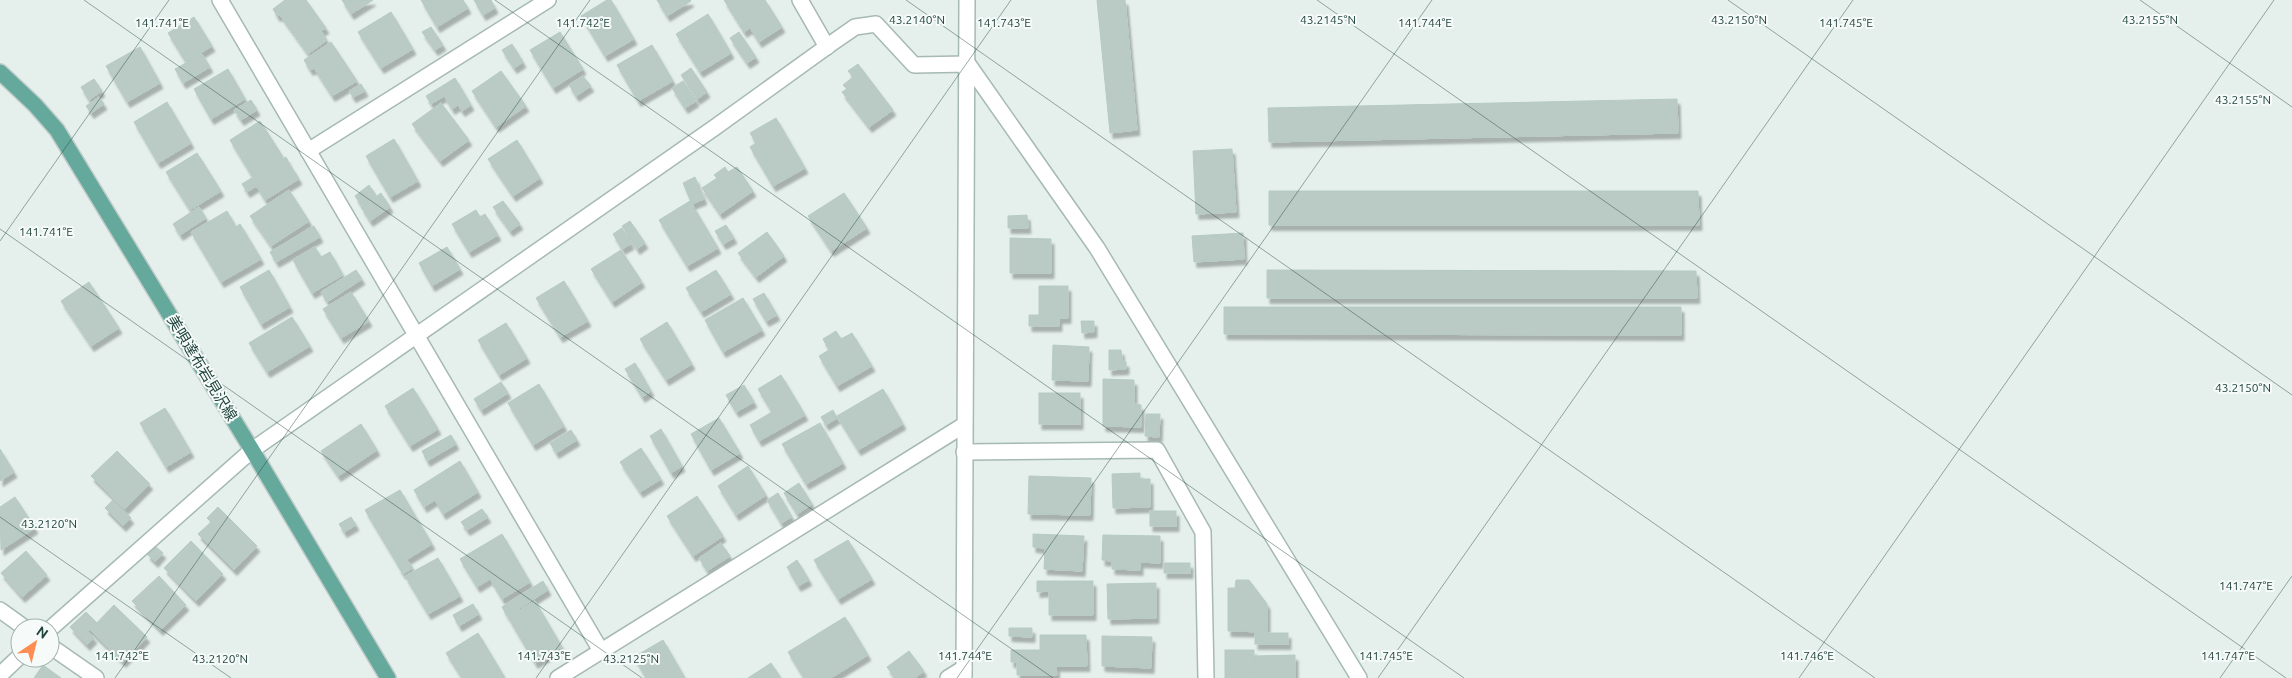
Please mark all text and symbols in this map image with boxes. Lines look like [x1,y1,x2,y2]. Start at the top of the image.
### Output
text: 43.2140°N [889,13,945,26]
text: 43.2145°N [1300,13,1356,26]
text: 43.2150°N [1711,13,1767,26]
text: 43.2155°N [2122,13,2178,26]
text: 141.741°E [135,16,189,29]
text: 141.742°E [556,16,610,29]
text: 141.743°E [977,16,1031,29]
text: 141.744°E [1398,16,1452,29]
text: 141.745°E [1819,16,1873,29]
text: 43.2155°N [2215,93,2271,106]
text: 141.741°E [19,225,73,238]
street label: 美唄達布岩見沢線 [164,312,241,424]
text: 43.2150°N [2215,381,2271,394]
text: 43.2120°N [21,517,77,530]
text: 141.747°E [2219,579,2273,592]
north arrow [10,618,60,668]
text: N [34,623,51,642]
text: 141.742°E [95,649,149,662]
text: 141.743°E [517,649,571,662]
text: 141.744°E [938,649,992,662]
text: 141.745°E [1359,649,1413,662]
text: 141.746°E [1780,649,1834,662]
text: 141.747°E [2201,649,2255,662]
text: 43.2120°N [192,652,248,665]
text: 43.2125°N [603,652,659,665]

